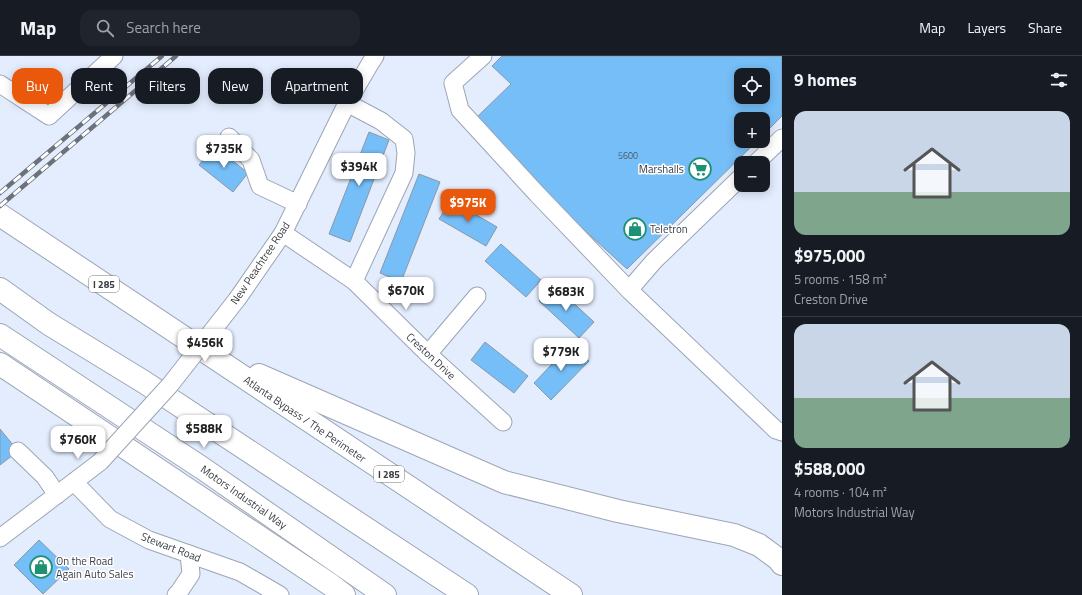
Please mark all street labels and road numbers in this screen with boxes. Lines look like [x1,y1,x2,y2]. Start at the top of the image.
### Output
street label: New Peachtree Road [226,218,294,308]
road number: I 285 [89,276,119,292]
street label: Creston Drive [403,329,460,383]
street label: Atlanta Bypass / The Perimeter [241,372,370,466]
street label: Motors Industrial Way [198,461,291,533]
road number: I 285 [374,466,404,482]
street label: Stewart Road [139,528,203,566]

